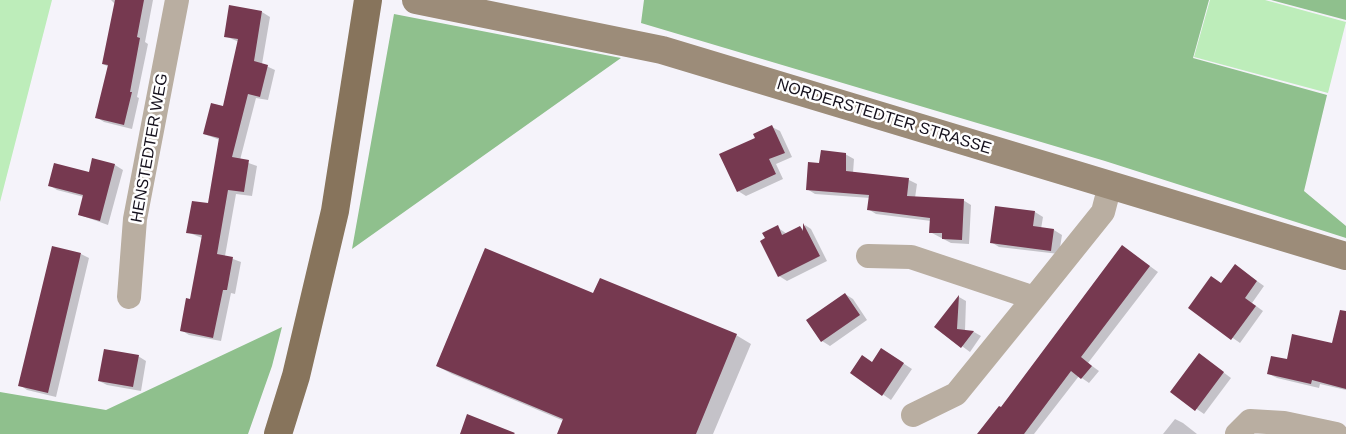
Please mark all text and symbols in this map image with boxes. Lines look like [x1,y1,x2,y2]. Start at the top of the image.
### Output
street label: HENSTEDTER WEG [127,72,173,224]
street label: NORDERSTEDTER STRASSE [774,75,994,159]

